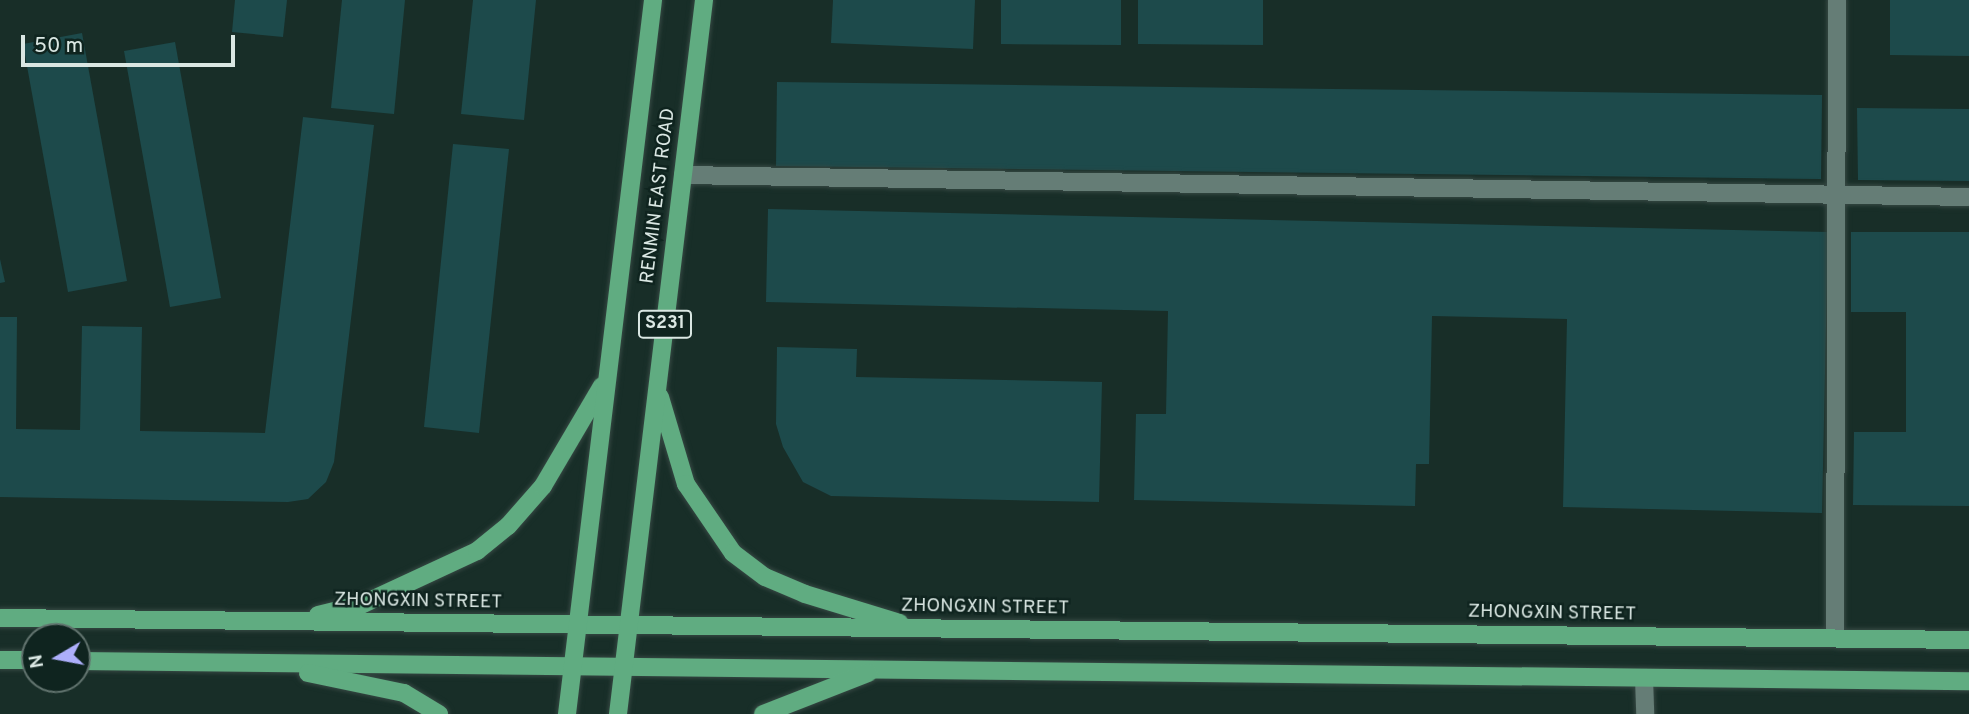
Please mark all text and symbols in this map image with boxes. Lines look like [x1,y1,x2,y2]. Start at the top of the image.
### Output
scale bar [24,21,238,65]
text: 50 m [34,33,83,60]
street label: RENMIN EAST ROAD [637,107,681,285]
road number: S231 [637,310,693,338]
street label: ZHONGXIN STREET [334,589,502,615]
street label: ZHONGXIN STREET [901,595,1069,621]
street label: ZHONGXIN STREET [1468,601,1636,627]
north arrow [21,623,91,693]
text: N [24,652,50,670]

